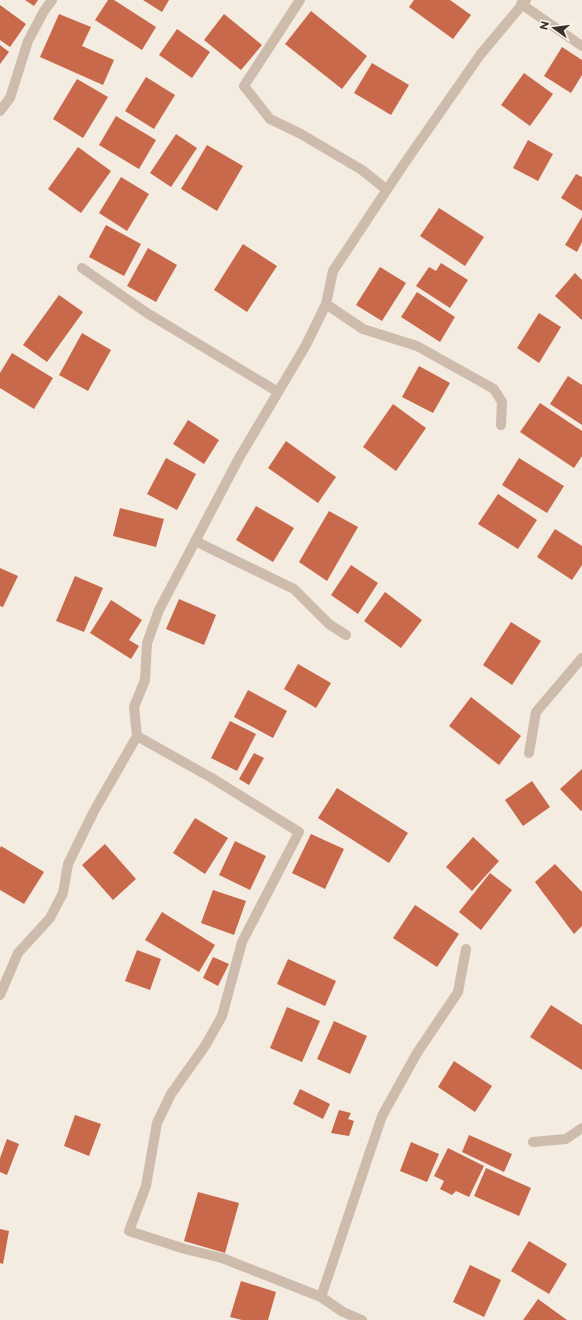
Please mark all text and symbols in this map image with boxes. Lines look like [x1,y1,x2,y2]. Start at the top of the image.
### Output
north arrow [534,8,574,48]
text: N [536,20,552,32]

